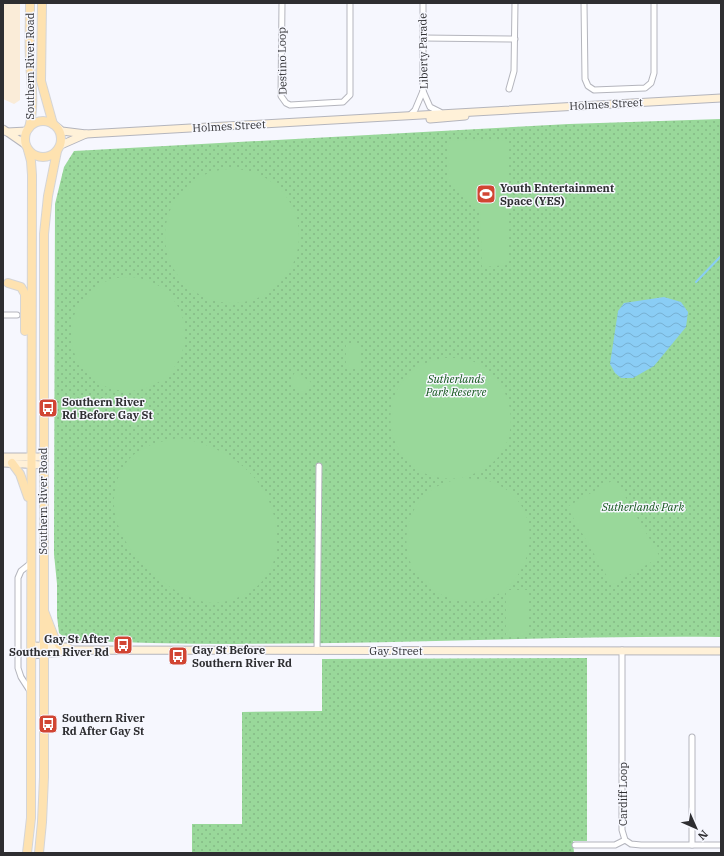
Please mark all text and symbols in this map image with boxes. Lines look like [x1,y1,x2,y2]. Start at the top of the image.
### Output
street label: Southern River Road [23,12,37,119]
street label: Liberty Parade [415,13,431,89]
street label: Destino Loop [274,27,290,95]
street label: Holmes Street [569,95,643,113]
street label: Holmes Street [192,117,266,135]
place label: Youth Entertainment Space (YES) [500,181,614,208]
sports icon: Youth Entertainment Space (YES) [475,183,497,205]
park label: Sutherlands Park Reserve [425,372,486,399]
place label: Southern River Rd Before Gay St [62,395,153,422]
bus stop icon: Southern River Rd Before Gay St [37,397,59,419]
street label: Southern River Road [36,447,50,554]
park label: Sutherlands Park [601,500,684,514]
place label: Gay St After Southern River Rd [9,632,110,659]
bus stop icon: Gay St After Southern River Rd [112,634,134,656]
place label: Gay St Before Southern River Rd [192,643,292,670]
street label: Gay Street [369,644,423,658]
bus stop icon: Gay St Before Southern River Rd [167,645,189,667]
place label: Southern River Rd After Gay St [62,711,145,738]
bus stop icon: Southern River Rd After Gay St [37,713,59,735]
street label: Cardiff Loop [616,762,630,826]
north arrow [676,808,716,848]
text: N [695,827,711,843]

